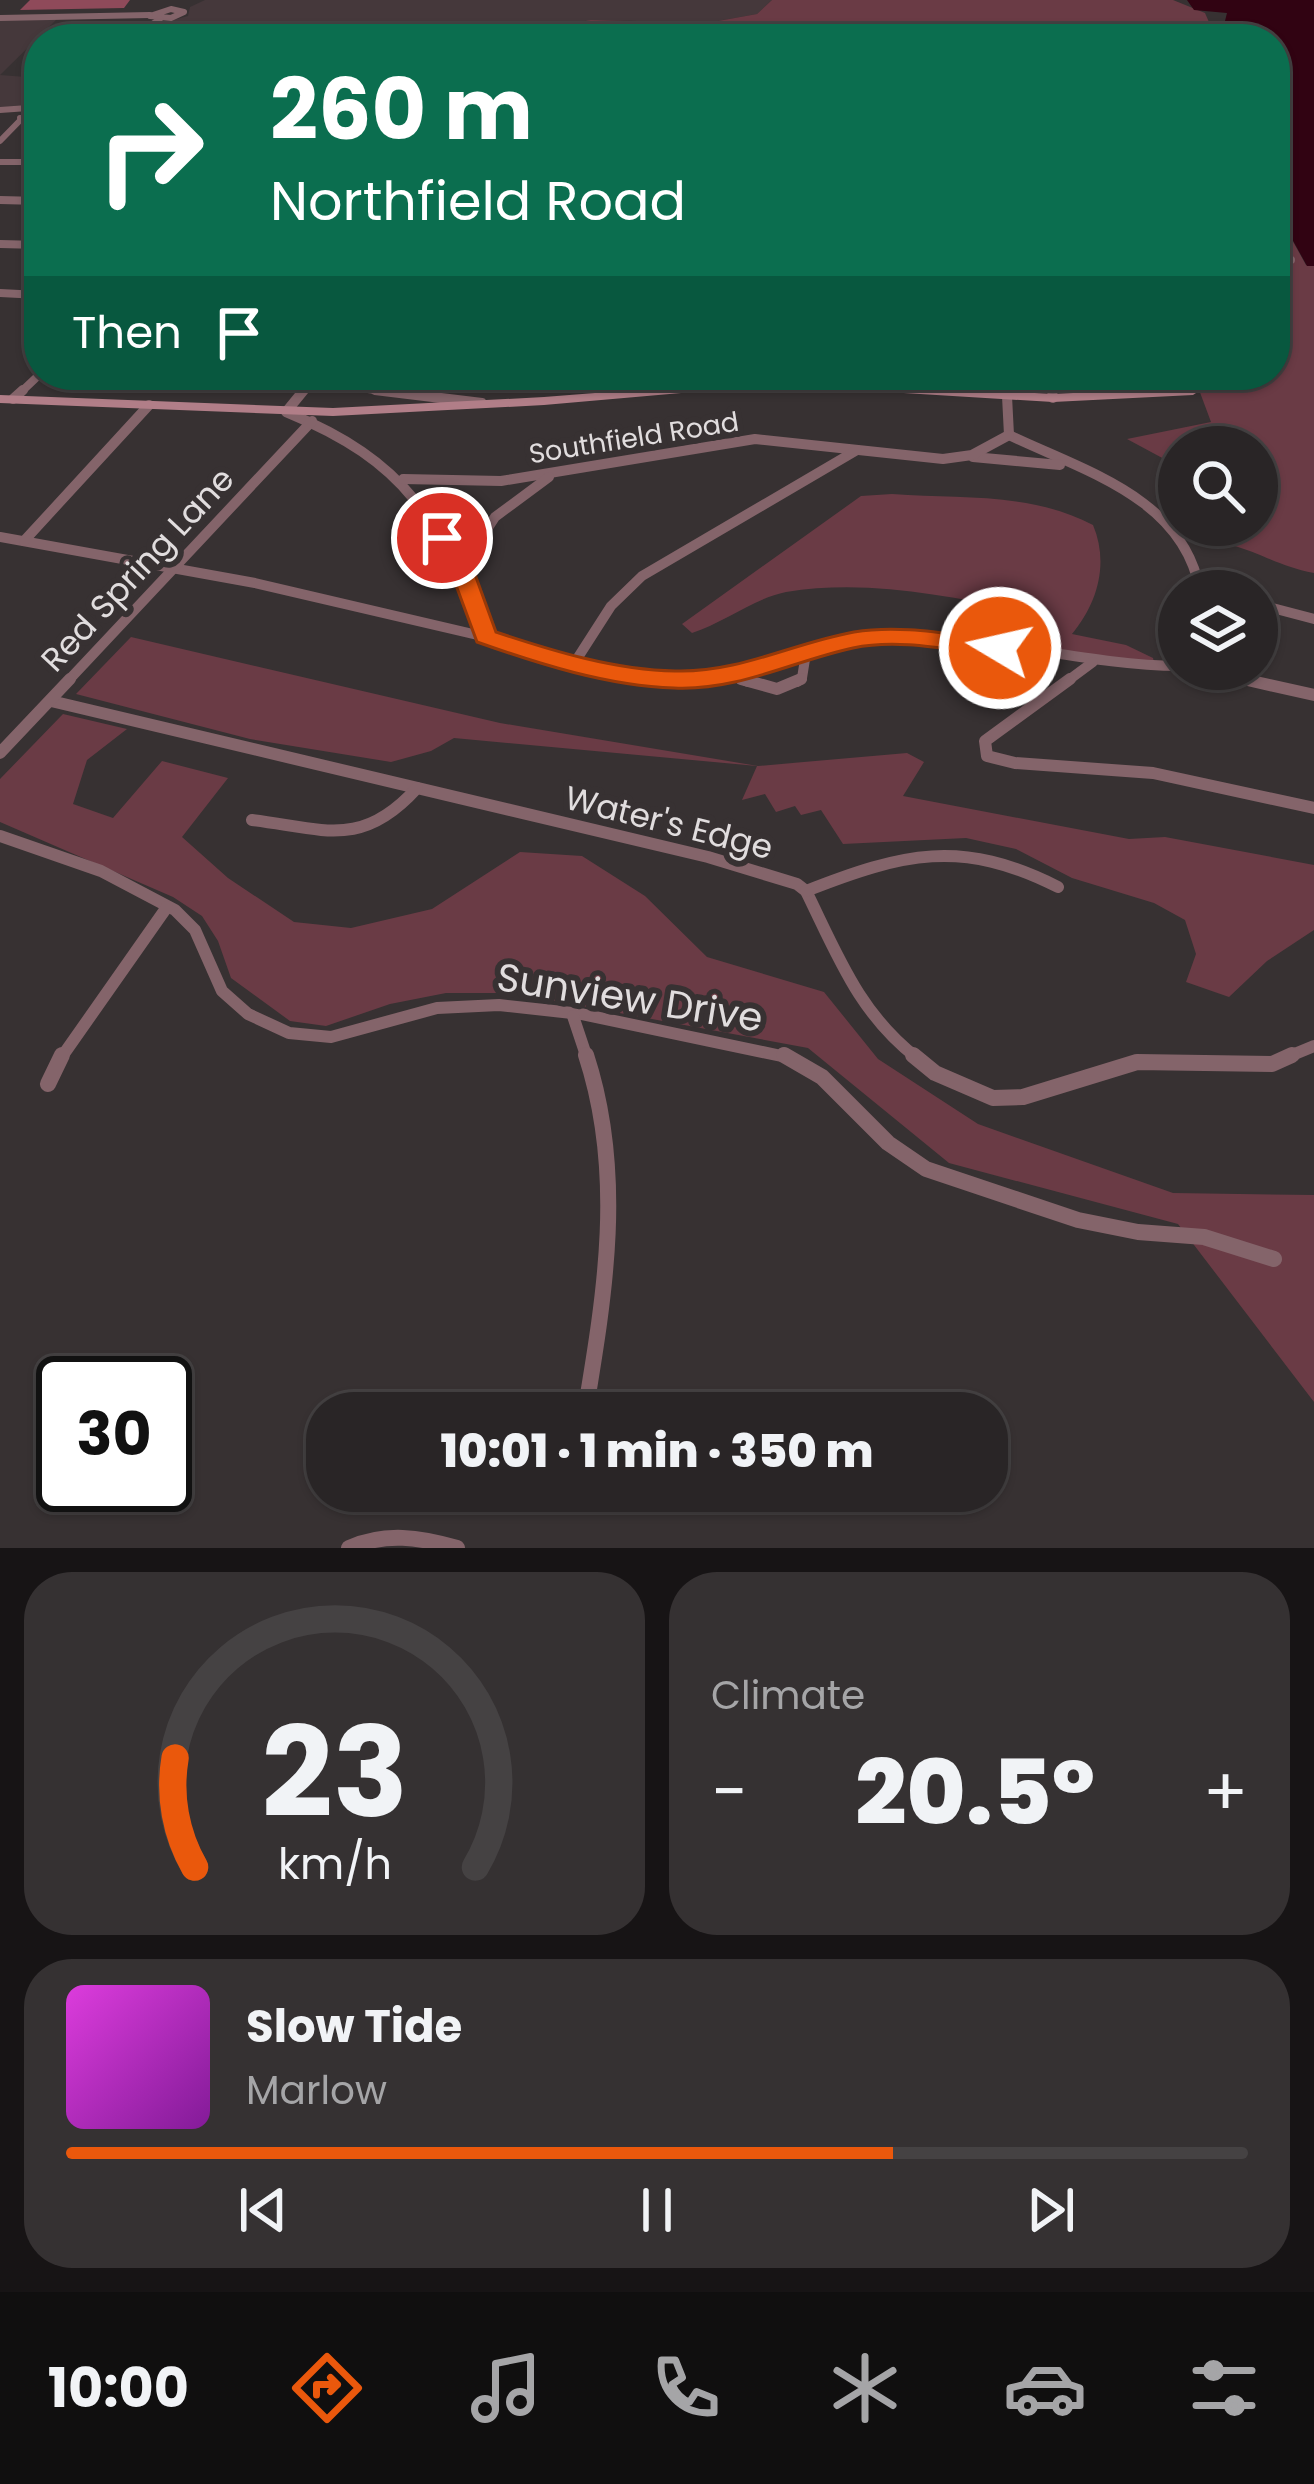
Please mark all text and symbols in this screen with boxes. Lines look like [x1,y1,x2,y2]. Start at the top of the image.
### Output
text: 260 m [270,51,533,168]
icon: right [72,72,228,228]
text: Northfield Road [270,163,686,239]
icon: arrive [206,300,272,366]
text: Then [72,301,182,364]
street label: Southfield Road [526,403,742,472]
map controls [1158,426,1278,690]
button: search [1158,426,1278,546]
street label: Red Spring Lane [30,457,245,682]
pin [391,487,493,589]
icon: arrive [409,505,475,571]
button: layers [1158,570,1278,690]
position arrow [937,585,1063,711]
street label: Water's Edge [560,774,778,871]
street label: Sunview Drive [493,949,767,1046]
speed limit sign: 30 [36,1356,192,1512]
text: 10:01 · 1 min · 350 m [441,1420,873,1483]
text: Climate [711,1668,865,1723]
text: 23 [261,1685,408,1860]
text: 20.5° [855,1729,1095,1856]
text: − [711,1746,747,1838]
text: + [1203,1746,1248,1838]
text: km/h [277,1833,392,1893]
text: Slow Tide [246,1995,462,2058]
text: Marlow [246,2063,387,2118]
icon: previous [230,2177,296,2243]
icon: pause [624,2177,690,2243]
icon: next [1018,2177,1084,2243]
icon: directions [285,2346,369,2430]
icon: music [464,2346,548,2430]
icon: phone [644,2346,728,2430]
icon: climate [823,2346,907,2430]
icon: car [1003,2346,1087,2430]
icon: filters [1182,2346,1266,2430]
text: 10:00 [48,2350,189,2426]

